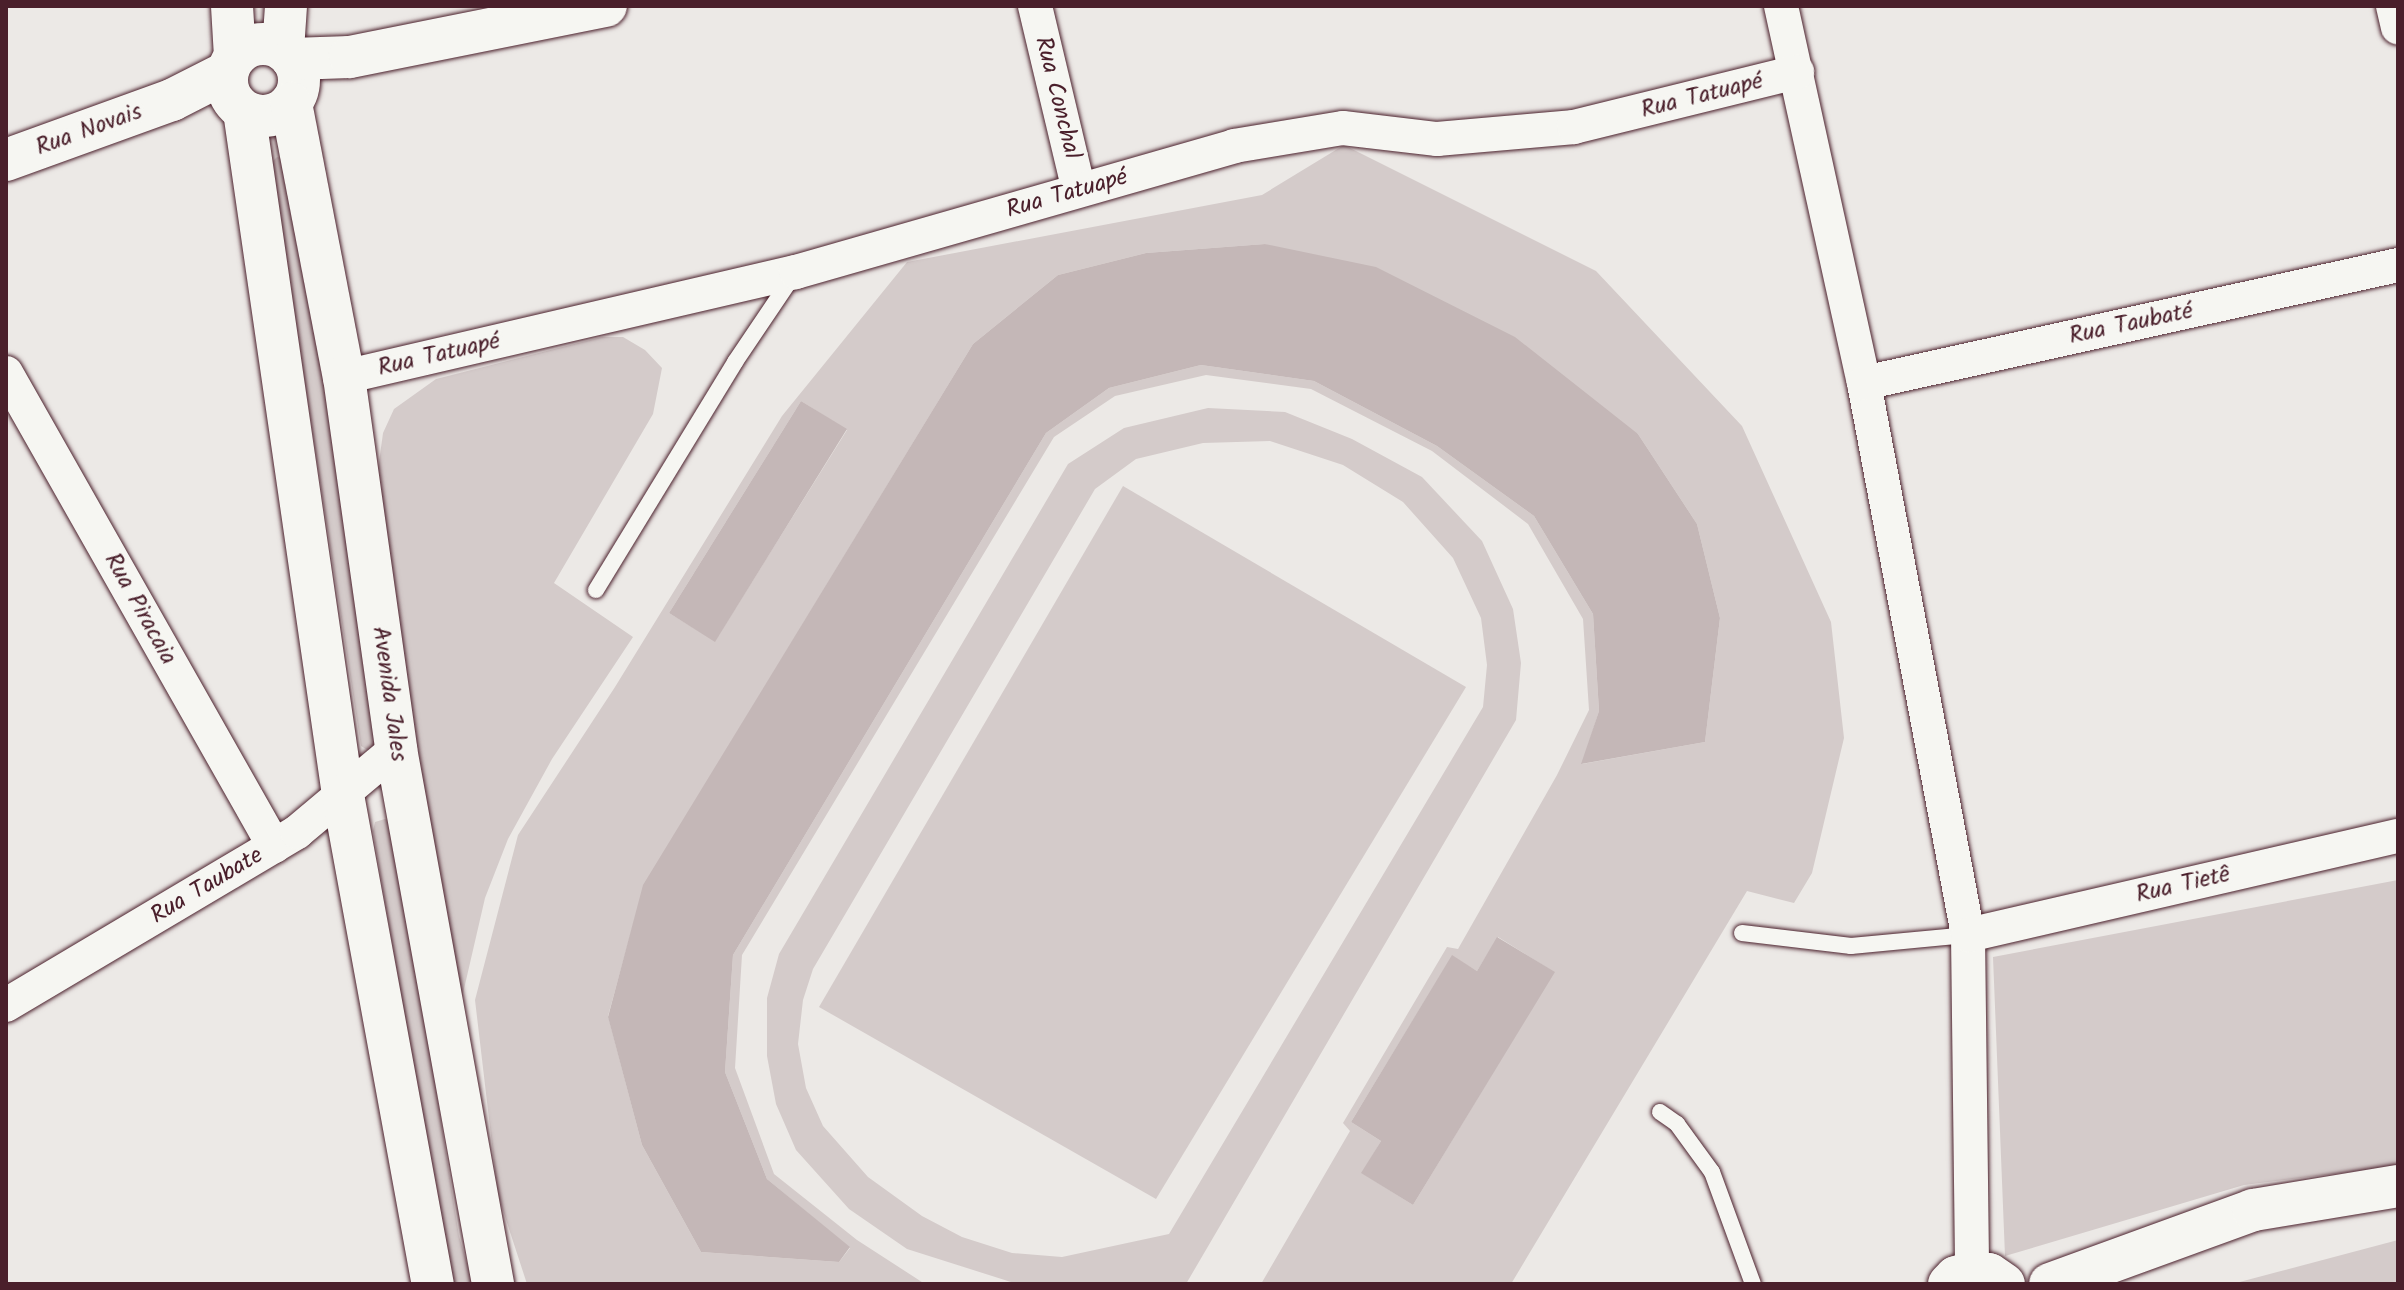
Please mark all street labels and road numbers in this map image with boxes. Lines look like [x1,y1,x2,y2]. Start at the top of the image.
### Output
street label: Rua Conchal [1028,34,1086,162]
street label: Rua Tatuapé [1638,67,1766,125]
street label: Rua Novais [32,98,146,162]
street label: Rua Tatuapé [1003,163,1131,225]
street label: Rua Taubaté [2067,297,2195,351]
street label: Rua Tatuapé [375,327,503,383]
street label: Rua Piracaia [98,548,182,670]
street label: Avenida Jales [365,625,413,763]
street label: Rua Taubate [146,841,268,931]
street label: Rua Tietê [2133,860,2233,910]

